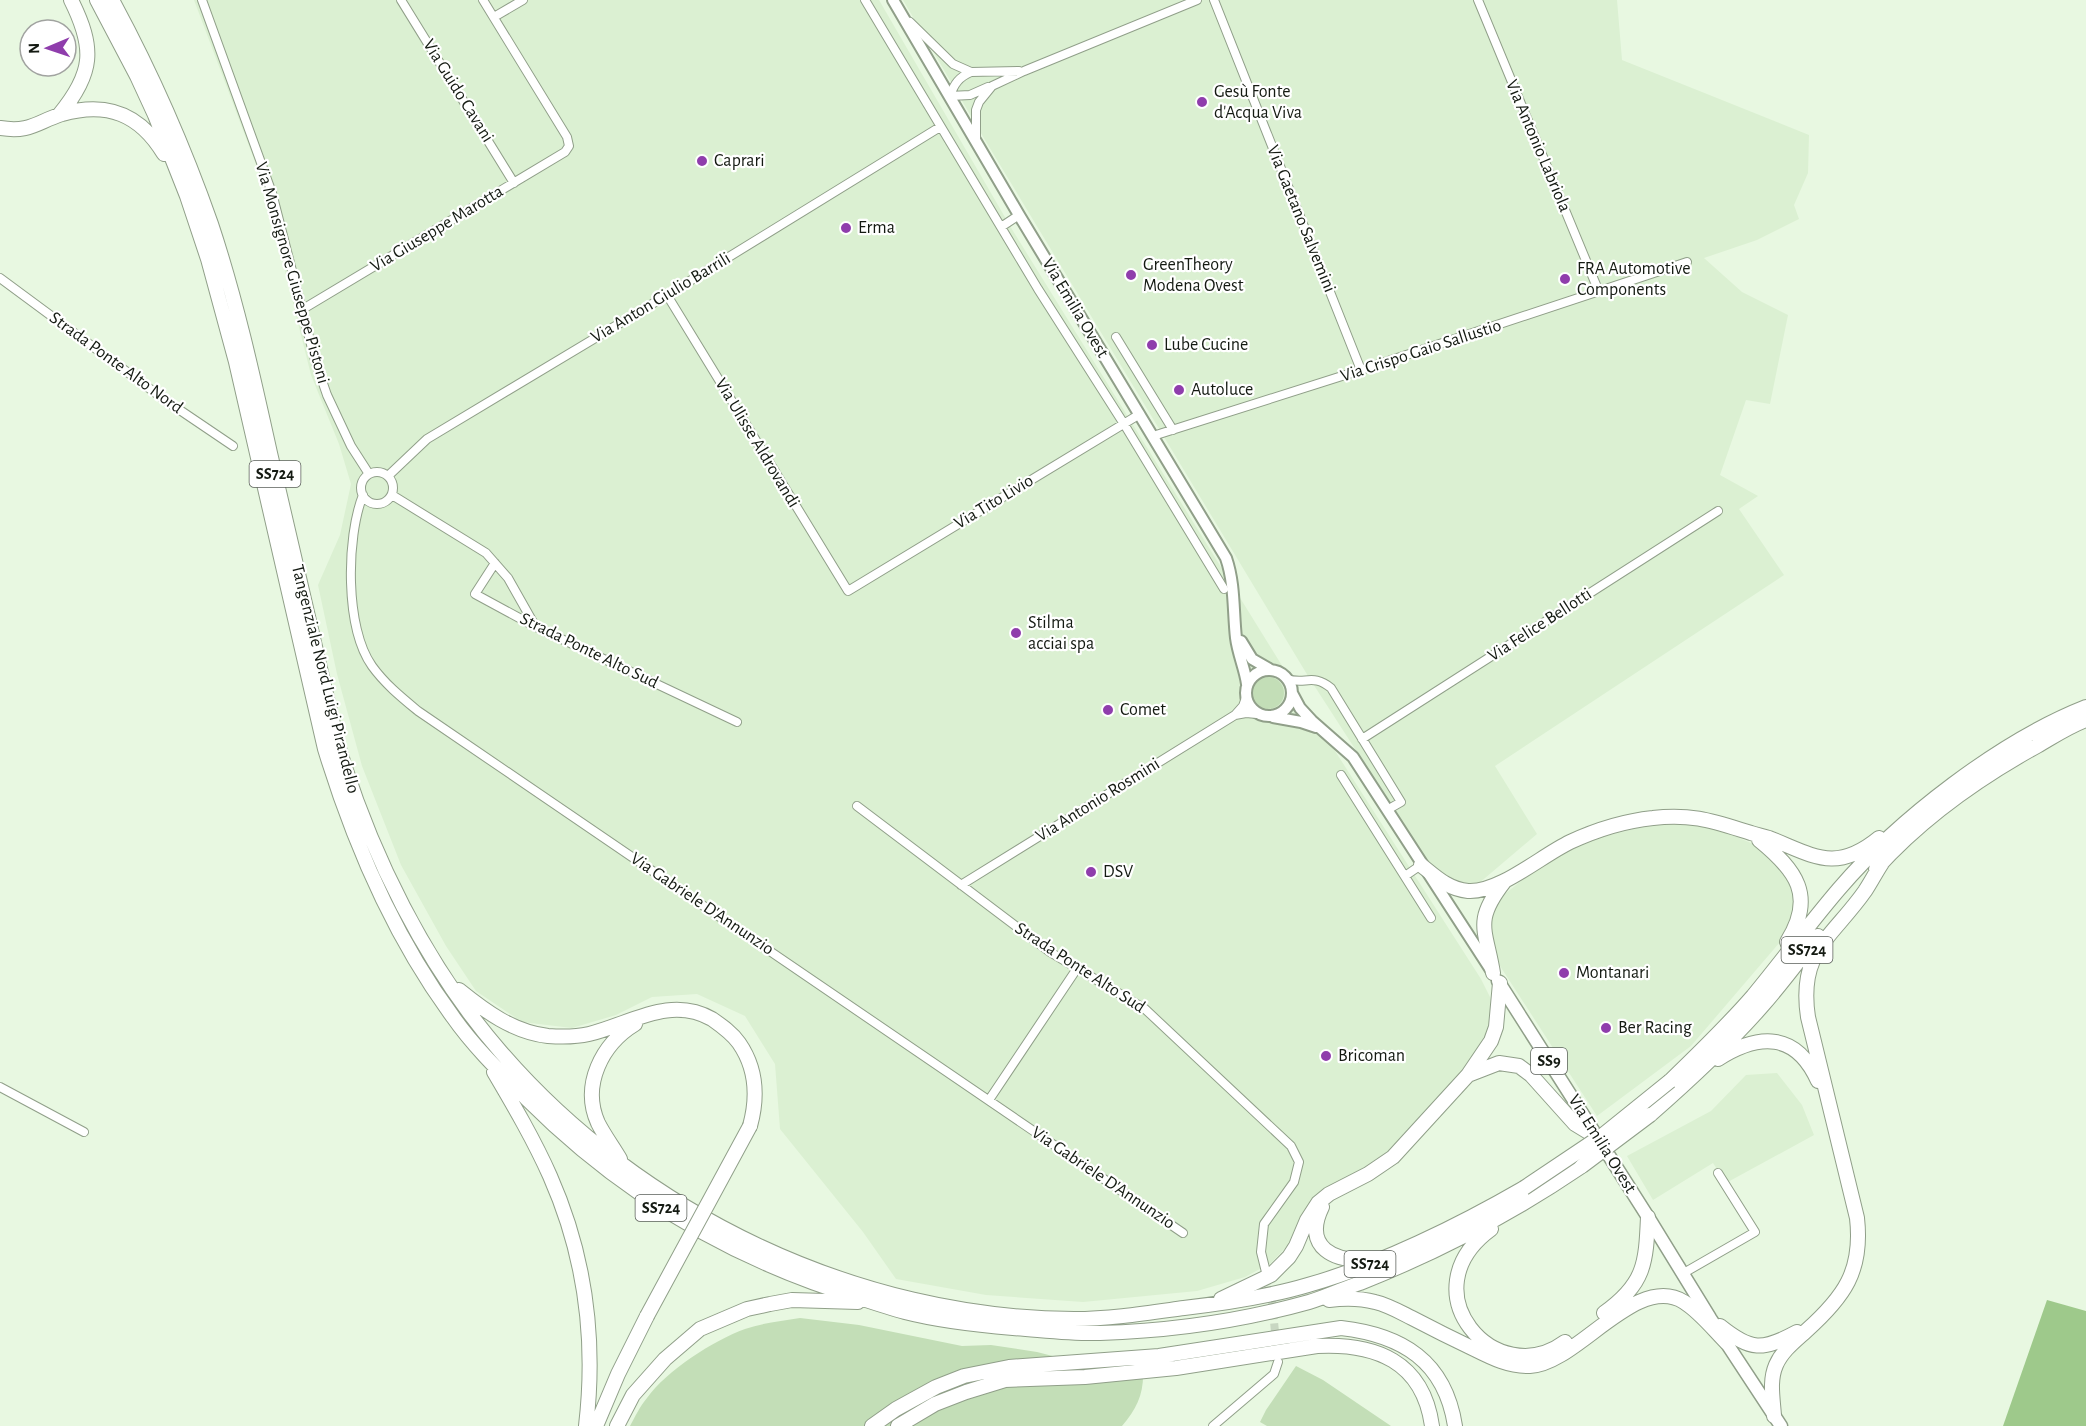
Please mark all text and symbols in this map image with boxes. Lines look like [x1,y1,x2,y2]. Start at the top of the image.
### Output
north arrow [18,18,78,78]
street label: Via Guido Cavani [419,36,497,146]
text: N [26,43,42,54]
street label: Via Antonio Labriola [1502,77,1574,215]
place label: Gesù Fonte d'Acqua Viva [1214,83,1302,122]
marker: Gesù Fonte d'Acqua Viva [1195,95,1209,109]
street label: Via Gaetano Salvemini [1263,143,1339,295]
place label: Caprari [714,152,765,170]
marker: Caprari [695,154,709,168]
street label: Via Monsignore Giuseppe Pistoni [252,160,332,386]
street label: Via Giuseppe Marotta [368,182,506,276]
place label: Erma [858,219,895,237]
marker: Erma [839,221,853,235]
street label: Via Anton Giulio Barrili [588,249,734,347]
street label: Via Emilia Ovest [1038,255,1112,361]
place label: GreenTheory Modena Ovest [1143,256,1244,295]
place label: FRA Automotive Components [1577,260,1691,299]
marker: GreenTheory Modena Ovest [1124,268,1138,282]
marker: FRA Automotive Components [1558,272,1572,286]
street label: Strada Ponte Alto Nord [46,309,186,417]
street label: Via Crispo Gaio Sallustio [1338,316,1504,385]
place label: Lube Cucine [1164,336,1248,354]
marker: Lube Cucine [1145,338,1159,352]
street label: Via Ulisse Aldrovandi [711,375,803,511]
place label: Autoluce [1191,381,1253,399]
marker: Autoluce [1172,383,1186,397]
road number: SS724 [250,461,300,487]
street label: Via Tito Livio [951,471,1037,533]
street label: Tangenziale Nord Luigi Pirandello [288,563,362,795]
street label: Via Felice Bellotti [1485,585,1595,665]
street label: Strada Ponte Alto Sud [517,610,661,692]
place label: Stilma acciai spa [1028,614,1094,653]
marker: Stilma acciai spa [1009,626,1023,640]
place label: Comet [1120,701,1166,719]
marker: Comet [1101,703,1115,717]
street label: Via Antonio Rosmini [1033,755,1163,845]
street label: Via Gabriele D'Annunzio [627,849,777,959]
place label: DSV [1103,863,1134,881]
marker: DSV [1084,865,1098,879]
street label: Strada Ponte Alto Sud [1012,919,1148,1017]
road number: SS724 [1782,937,1832,963]
place label: Montanari [1576,964,1649,982]
marker: Montanari [1557,966,1571,980]
place label: Ber Racing [1618,1019,1692,1037]
marker: Ber Racing [1599,1021,1613,1035]
place label: Bricoman [1338,1047,1405,1065]
road number: SS9 [1531,1048,1567,1074]
marker: Bricoman [1319,1049,1333,1063]
street label: Via Emilia Ovest [1565,1091,1640,1197]
street label: Via Gabriele D'Annunzio [1028,1123,1178,1233]
road number: SS724 [636,1195,686,1221]
road number: SS724 [1344,1251,1396,1277]

